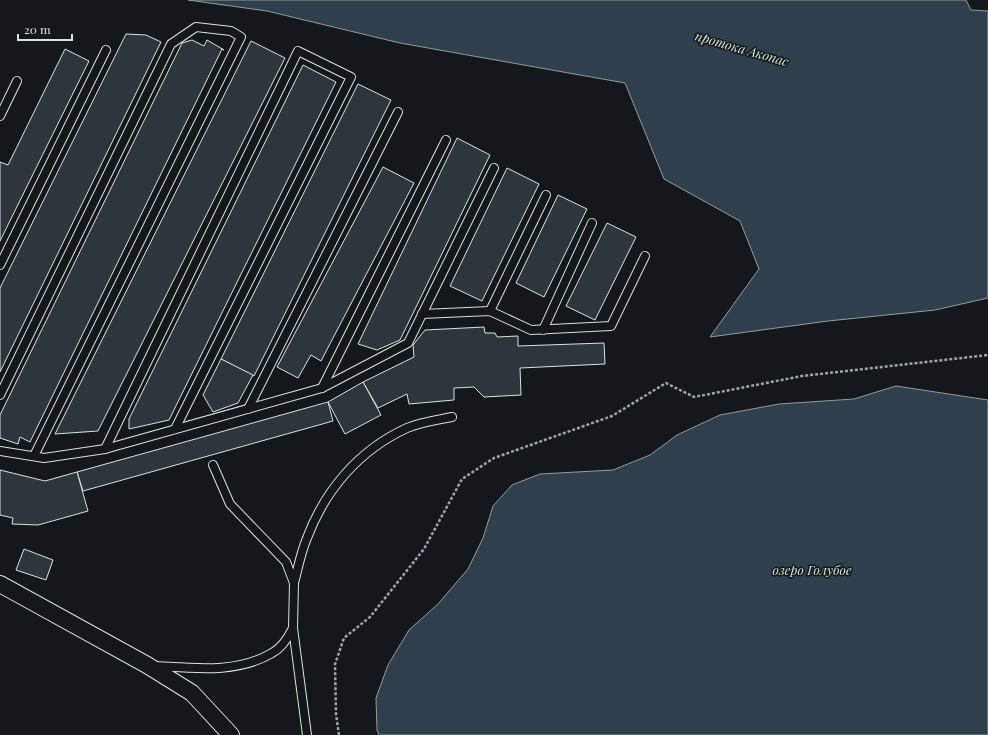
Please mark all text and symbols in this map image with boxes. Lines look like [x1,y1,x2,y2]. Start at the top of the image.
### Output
scale bar [18,16,72,42]
text: 20 m [24,21,51,37]
water label: протока Акопас [693,27,791,70]
water label: озеро Голубое [772,561,852,578]

